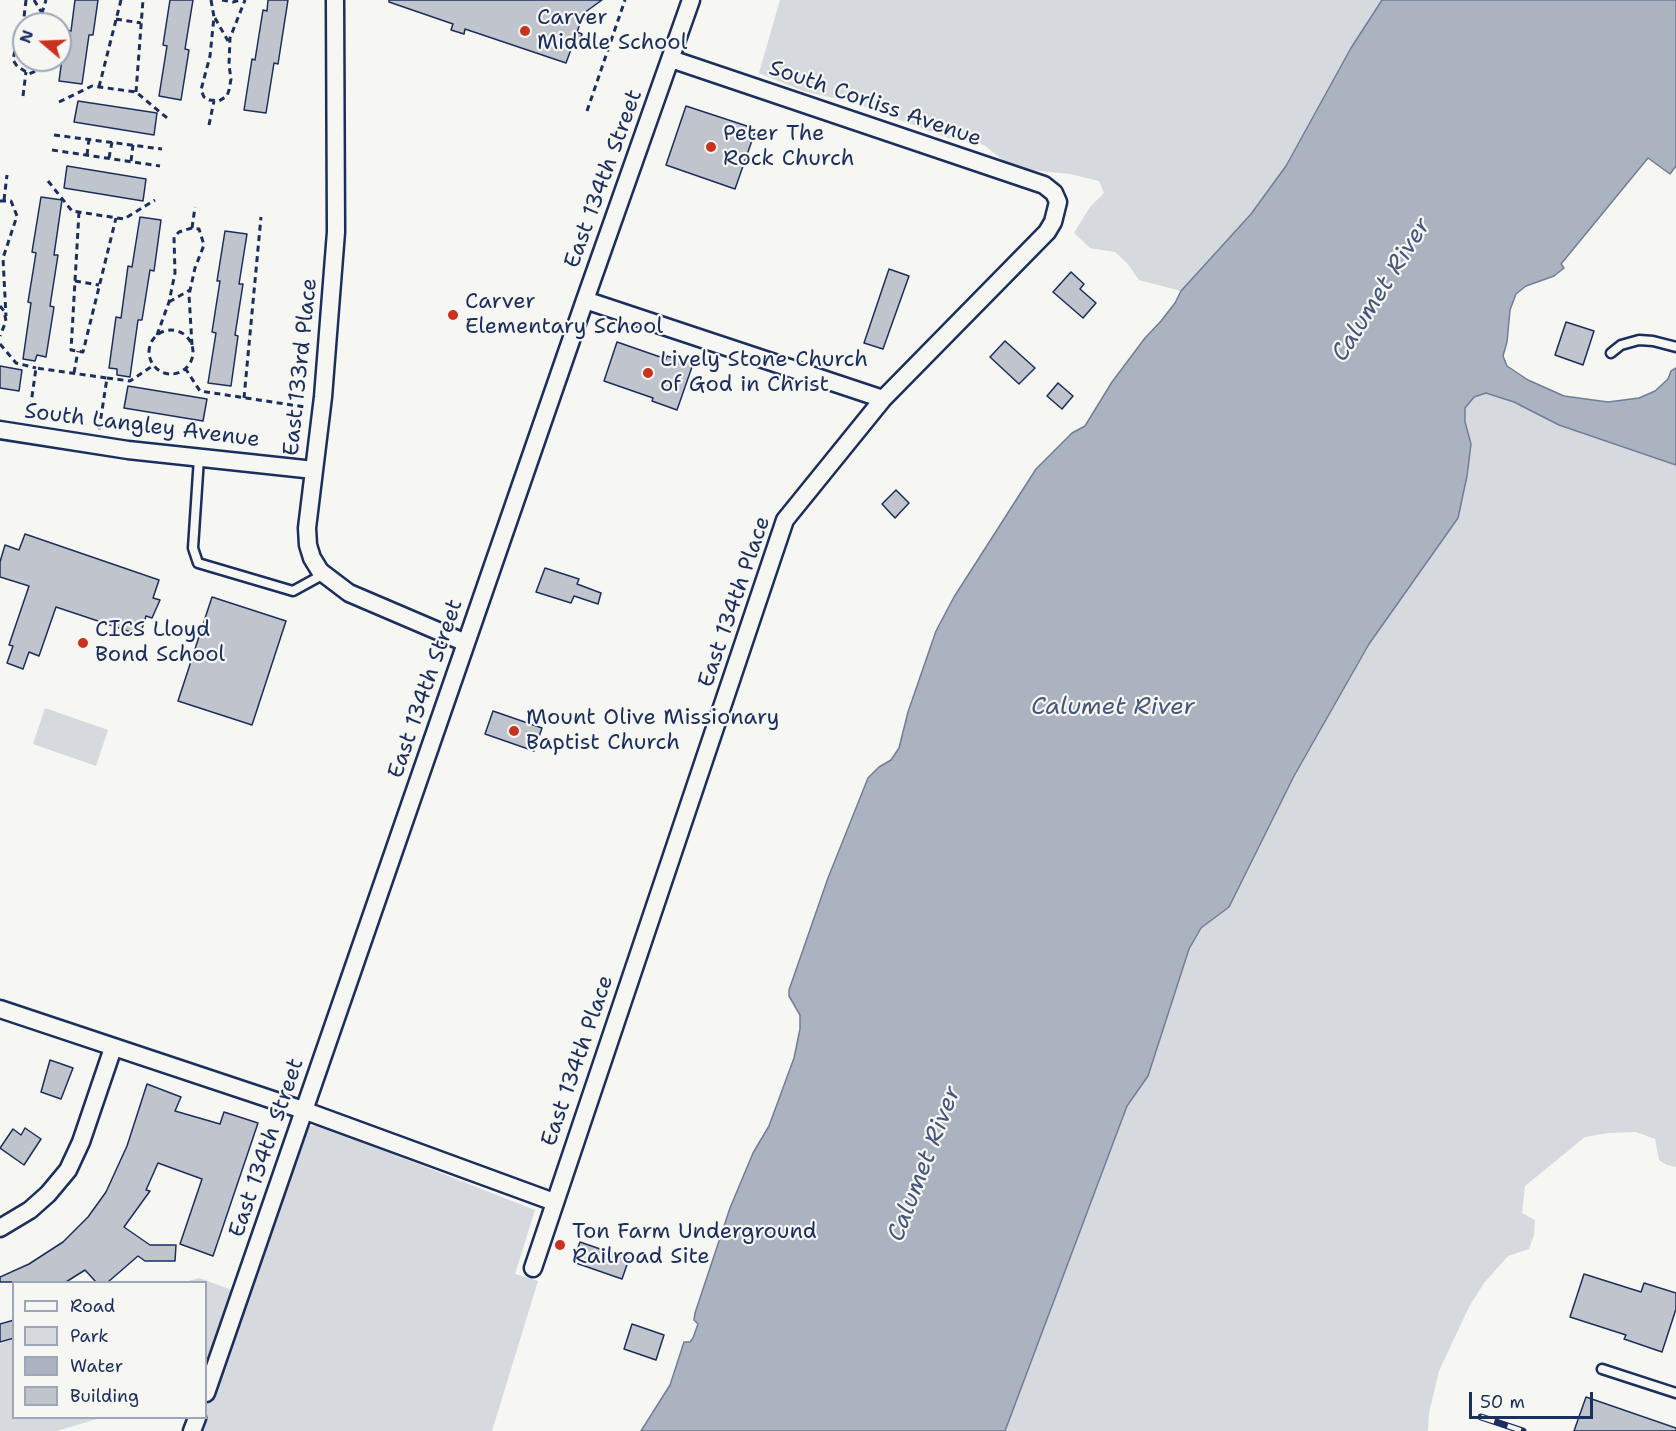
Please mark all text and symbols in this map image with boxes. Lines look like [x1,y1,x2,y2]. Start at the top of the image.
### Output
place label: Carver Middle School [537,5,687,56]
north arrow [12,12,72,72]
marker: Carver Middle School [518,24,532,38]
text: N [14,27,38,46]
street label: South Corliss Avenue [765,55,985,153]
street label: East 134th Street [559,86,649,272]
place label: Peter The Rock Church [723,121,854,172]
marker: Peter The Rock Church [704,140,718,154]
water label: Calumet River [1326,213,1438,367]
street label: East 133rd Place [279,277,323,457]
place label: Carver Elementary School [465,289,663,340]
marker: Carver Elementary School [446,308,460,322]
place label: Lively Stone Church of God in Christ [660,347,868,398]
marker: Lively Stone Church of God in Christ [641,366,655,380]
street label: South Langley Avenue [23,398,261,454]
street label: East 134th Place [693,513,777,691]
street label: East 134th Street [383,596,469,782]
place label: CICS Lloyd Bond School [95,617,225,668]
marker: CICS Lloyd Bond School [76,636,90,650]
water label: Calumet River [1031,694,1195,722]
place label: Mount Olive Missionary Baptist Church [526,705,779,756]
marker: Mount Olive Missionary Baptist Church [507,724,521,738]
street label: East 134th Place [536,972,620,1150]
street label: East 134th Street [224,1055,310,1241]
water label: Calumet River [882,1082,968,1246]
place label: Ton Farm Underground Railroad Site [572,1219,817,1270]
marker: Ton Farm Underground Railroad Site [553,1238,567,1252]
legend [12,1281,207,1419]
text: Road [70,1294,115,1318]
text: Park [70,1324,109,1348]
text: Water [70,1354,123,1378]
scale bar [1472,1380,1596,1418]
text: Building [70,1384,139,1408]
text: 50 m [1480,1390,1525,1414]

